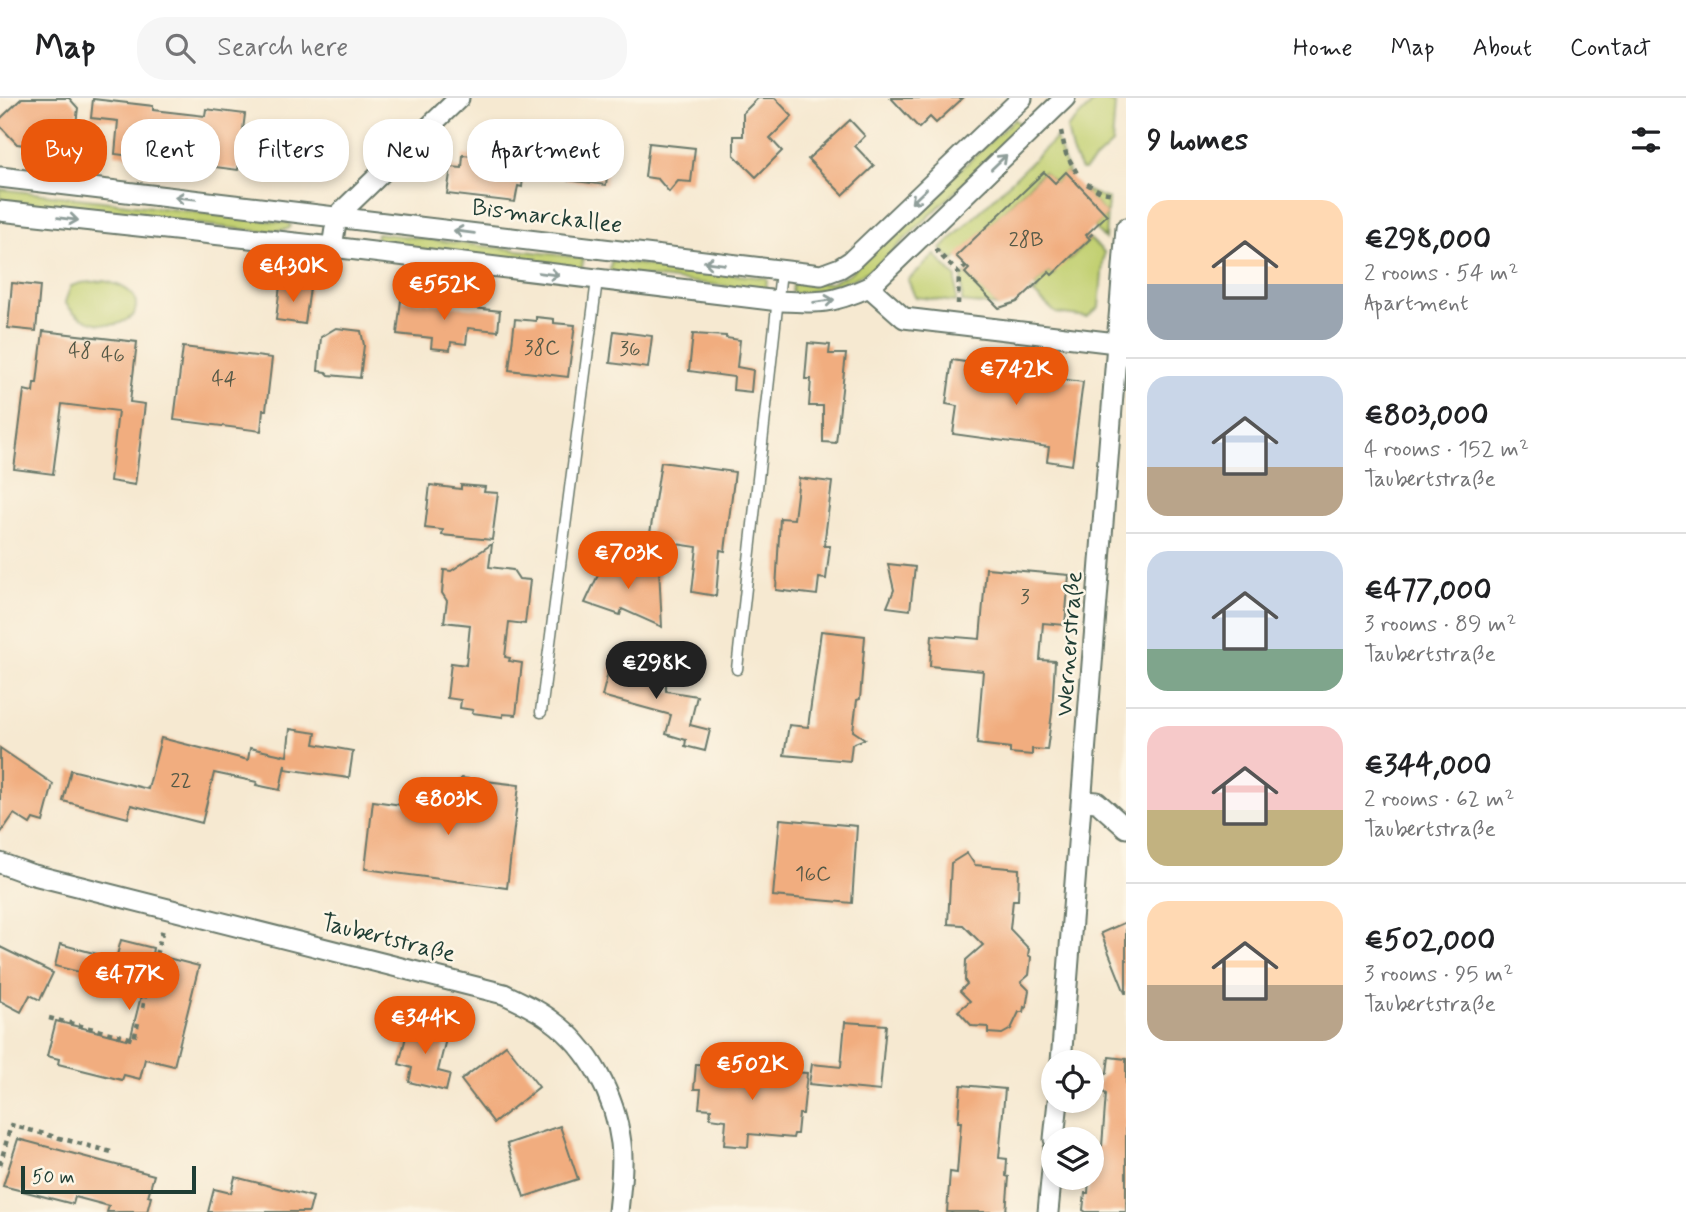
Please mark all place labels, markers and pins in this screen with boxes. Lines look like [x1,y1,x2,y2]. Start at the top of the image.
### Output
pin: €430K [244,244,342,304]
pin: €552K [395,262,493,322]
pin: €742K [967,348,1065,407]
pin: €703K [579,532,677,591]
pin: €298K [607,642,705,701]
pin: €803K [399,778,497,837]
pin: €477K [80,953,178,1012]
pin: €344K [376,996,474,1056]
pin: €502K [703,1042,801,1102]

